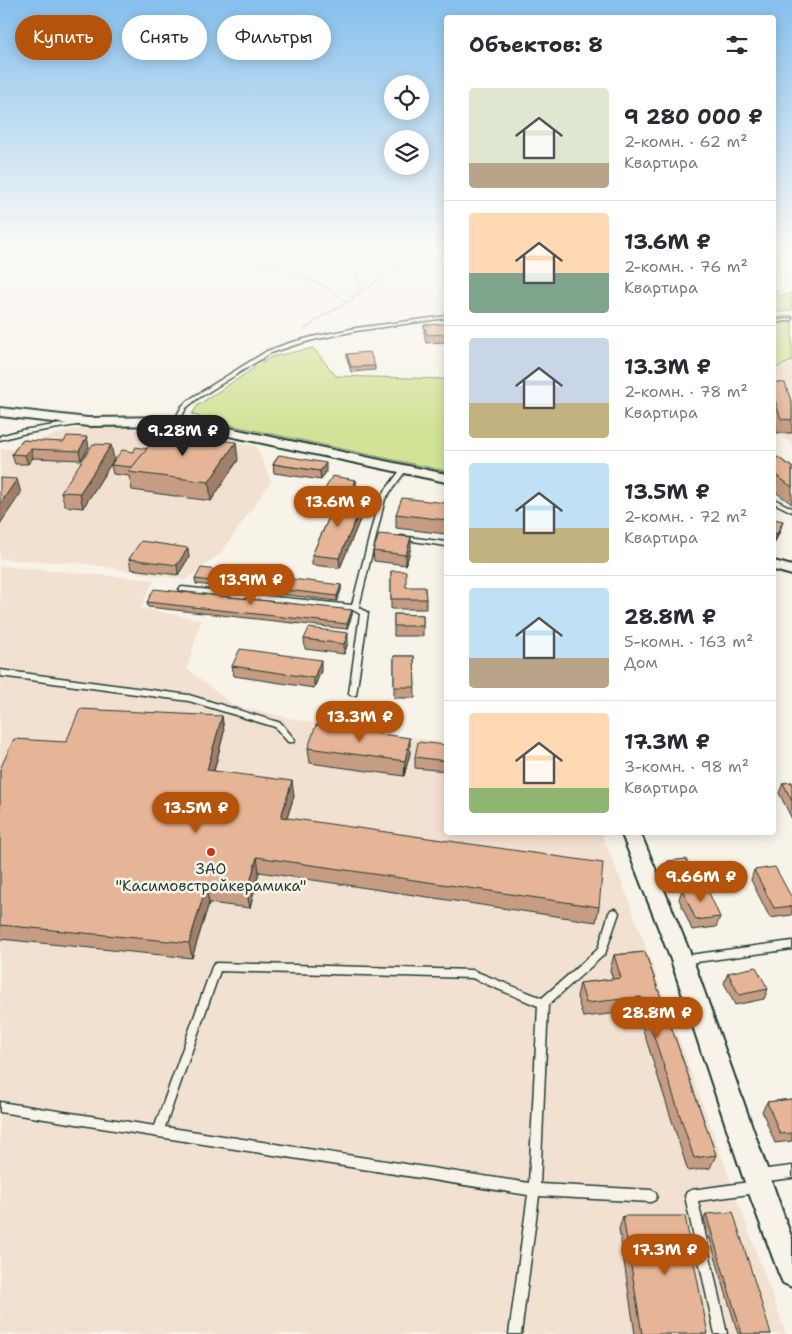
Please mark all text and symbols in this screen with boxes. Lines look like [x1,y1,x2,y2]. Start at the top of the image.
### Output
chip: Купить [15,15,112,60]
chip: Снять [122,15,207,60]
chip: Фильтры [217,15,331,60]
text: Объектов: 8 [469,31,603,59]
icon: filters [723,31,751,59]
map controls [384,75,429,175]
button: locate [384,75,429,120]
text: 9 280 000 ₽ [624,103,763,131]
icon: home [509,108,569,168]
button: layers [384,130,429,175]
text: 2-комн. · 62 m² [624,131,748,152]
text: Квартира [624,152,698,173]
text: 13.6M ₽ [624,228,711,256]
icon: home [509,233,569,293]
text: 2-комн. · 76 m² [624,256,748,277]
text: Квартира [624,277,698,298]
text: 13.3M ₽ [624,353,711,381]
icon: home [509,358,569,418]
text: 2-комн. · 78 m² [624,381,748,402]
text: Квартира [624,402,698,423]
pin: 9.28M ₽ [137,414,229,457]
text: 9.28M ₽ [148,420,218,441]
text: 13.5M ₽ [624,478,710,506]
icon: home [509,483,569,543]
pin: 13.6M ₽ [292,486,384,528]
text: 13.6M ₽ [305,491,371,512]
text: 2-комн. · 72 m² [624,506,747,527]
text: Квартира [624,527,698,548]
pin: 13.9M ₽ [205,564,297,606]
text: 13.9M ₽ [219,569,283,590]
text: 28.8M ₽ [624,603,716,631]
icon: home [509,608,569,668]
text: 5-комн. · 163 m² [624,631,753,652]
text: Дом [624,652,658,673]
pin: 13.3M ₽ [314,700,406,743]
text: 13.3M ₽ [327,706,393,727]
text: 17.3M ₽ [624,728,710,756]
icon: home [509,733,569,793]
text: 3-комн. · 98 m² [624,756,749,777]
text: Квартира [624,777,698,798]
pin: 13.5M ₽ [150,792,242,834]
text: 13.5M ₽ [163,797,229,818]
marker: ЗАО "Касимовстройкерамика" [205,846,217,858]
place label: ЗАО "Касимовстройкерамика" [116,859,306,896]
pin: 9.66M ₽ [655,860,747,903]
text: 9.66M ₽ [666,866,736,887]
pin: 28.8M ₽ [611,996,703,1039]
text: 28.8M ₽ [622,1002,692,1023]
pin: 17.3M ₽ [619,1234,711,1276]
text: 17.3M ₽ [632,1239,698,1260]

